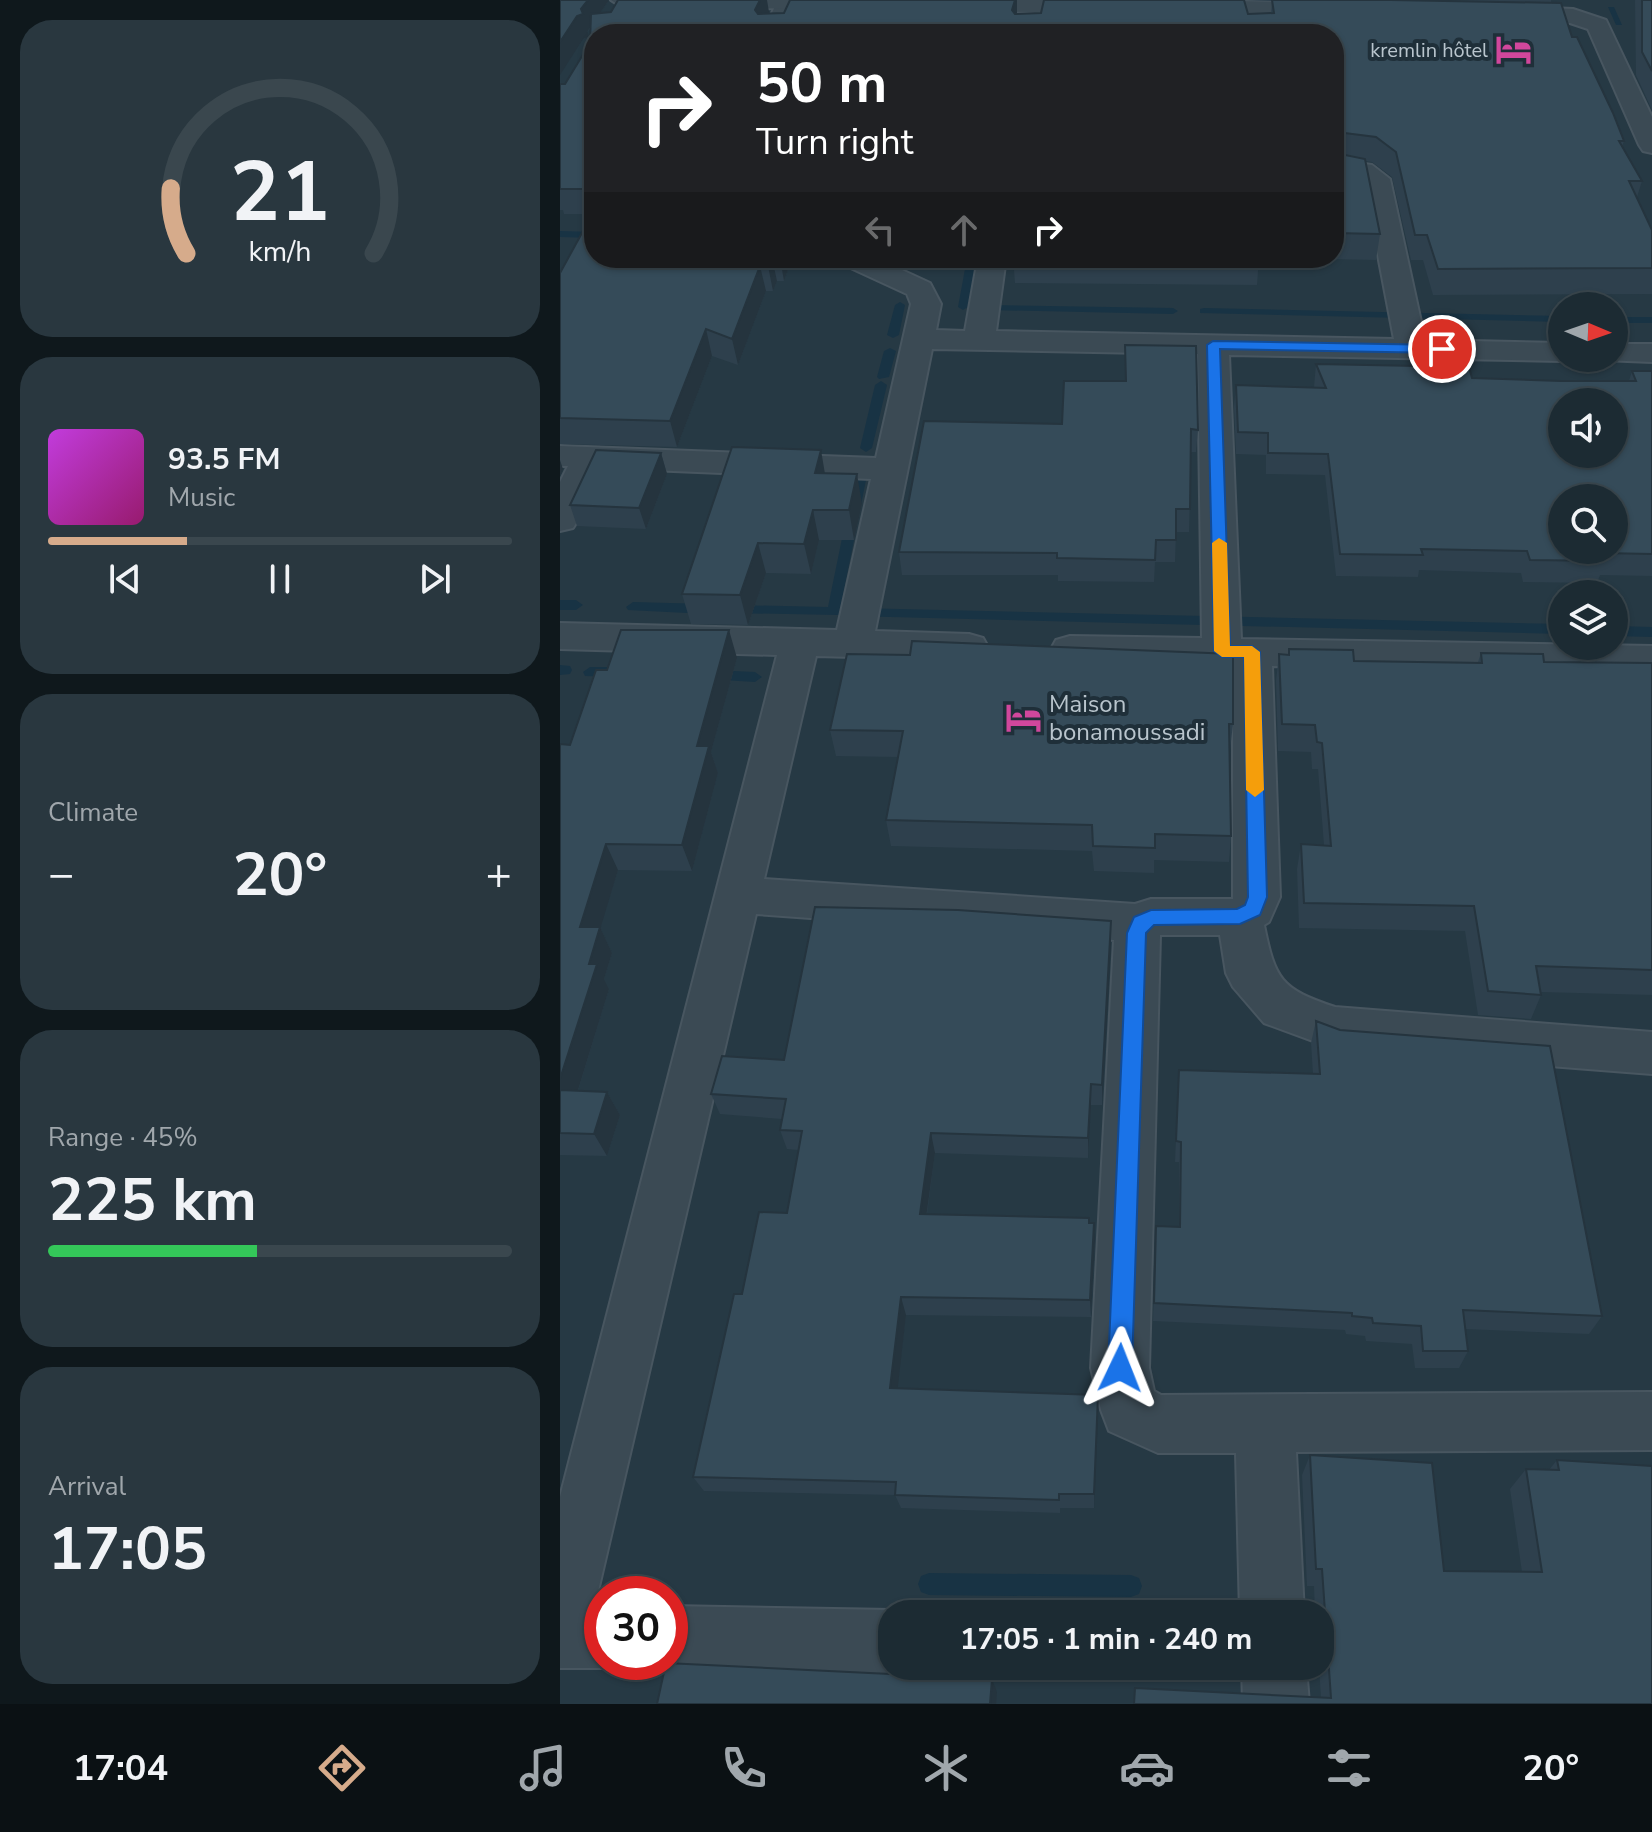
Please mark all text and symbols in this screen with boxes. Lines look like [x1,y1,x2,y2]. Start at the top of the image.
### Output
hotel icon: kremlin hôtel [1495,31,1533,69]
place label: kremlin hôtel [1370,37,1488,64]
text: 50 m [756,45,887,122]
icon: right [624,56,728,160]
text: Turn right [756,118,913,167]
text: 21 [230,136,330,249]
icon: left [858,208,902,252]
icon: ahead [942,208,986,252]
icon: right [1026,208,1070,252]
text: km/h [249,233,311,272]
north arrow [1548,292,1628,372]
map controls [1548,292,1628,660]
pin [1408,315,1476,383]
icon: arrive [1420,327,1464,371]
button: sound [1548,388,1628,468]
text: 93.5 FM [168,439,280,480]
text: Music [168,480,235,515]
button: search [1548,484,1628,564]
icon: previous [103,557,147,601]
icon: pause [258,557,302,601]
icon: next [413,557,457,601]
button: layers [1548,580,1628,660]
place label: Maison bonamoussadi [1049,688,1205,748]
hotel icon: Maison bonamoussadi [1004,699,1042,737]
text: Climate [48,795,138,830]
text: 20° [233,834,327,916]
text: − [48,845,74,905]
text: + [486,845,512,905]
text: Range · 45% [48,1120,198,1155]
text: 225 km [48,1159,257,1241]
position arrow [1078,1326,1162,1410]
text: Arrival [48,1469,126,1504]
text: 17:05 [48,1508,207,1590]
speed limit sign: 30 [584,1576,688,1680]
text: 17:05 · 1 min · 240 m [960,1619,1252,1660]
icon: directions [314,1740,370,1796]
icon: music [515,1740,571,1796]
icon: phone [716,1740,772,1796]
icon: climate [918,1740,974,1796]
icon: car [1119,1740,1175,1796]
icon: filters [1321,1740,1377,1796]
text: 17:04 [73,1744,168,1793]
text: 20° [1522,1744,1579,1793]

